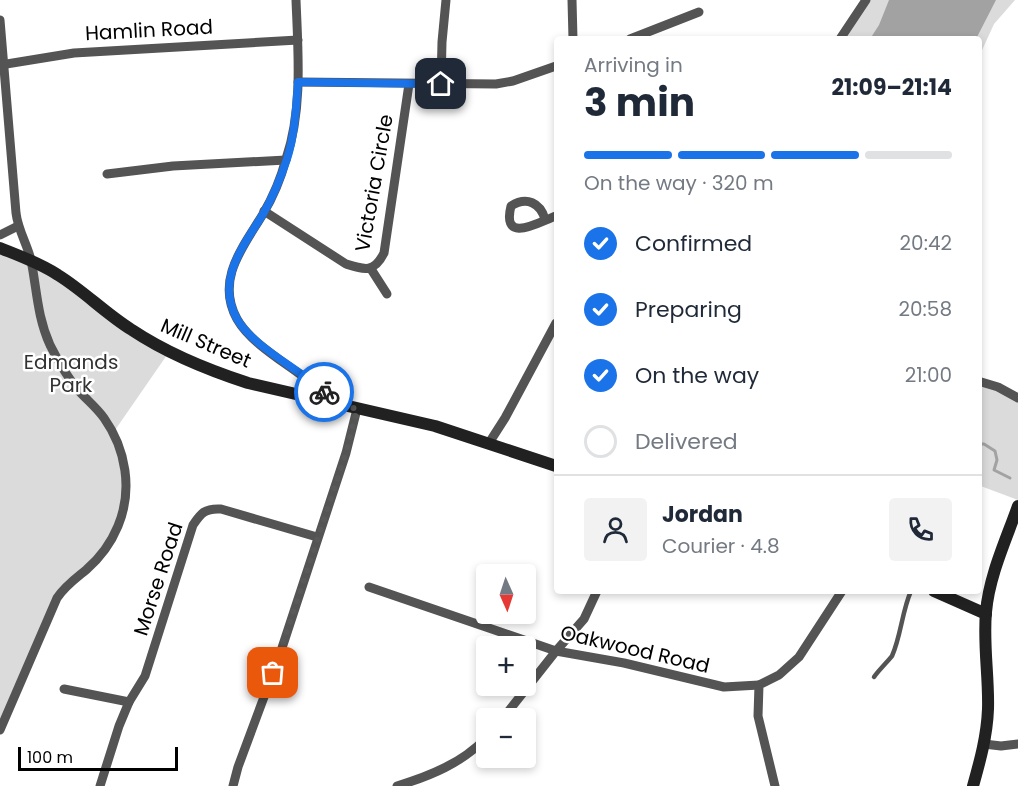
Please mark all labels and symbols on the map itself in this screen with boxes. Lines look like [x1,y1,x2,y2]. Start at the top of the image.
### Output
street label: Hamlin Road [84,13,214,47]
pin [415,58,466,109]
street label: Victoria Circle [348,112,400,254]
street label: Mill Street [156,311,256,375]
park label: Edmands Park [24,348,118,399]
courier [294,362,354,422]
street label: Morse Road [127,519,189,639]
north arrow [476,564,536,624]
street label: Oakwood Road [558,618,712,680]
pin [247,647,298,698]
scale bar [18,744,178,772]

